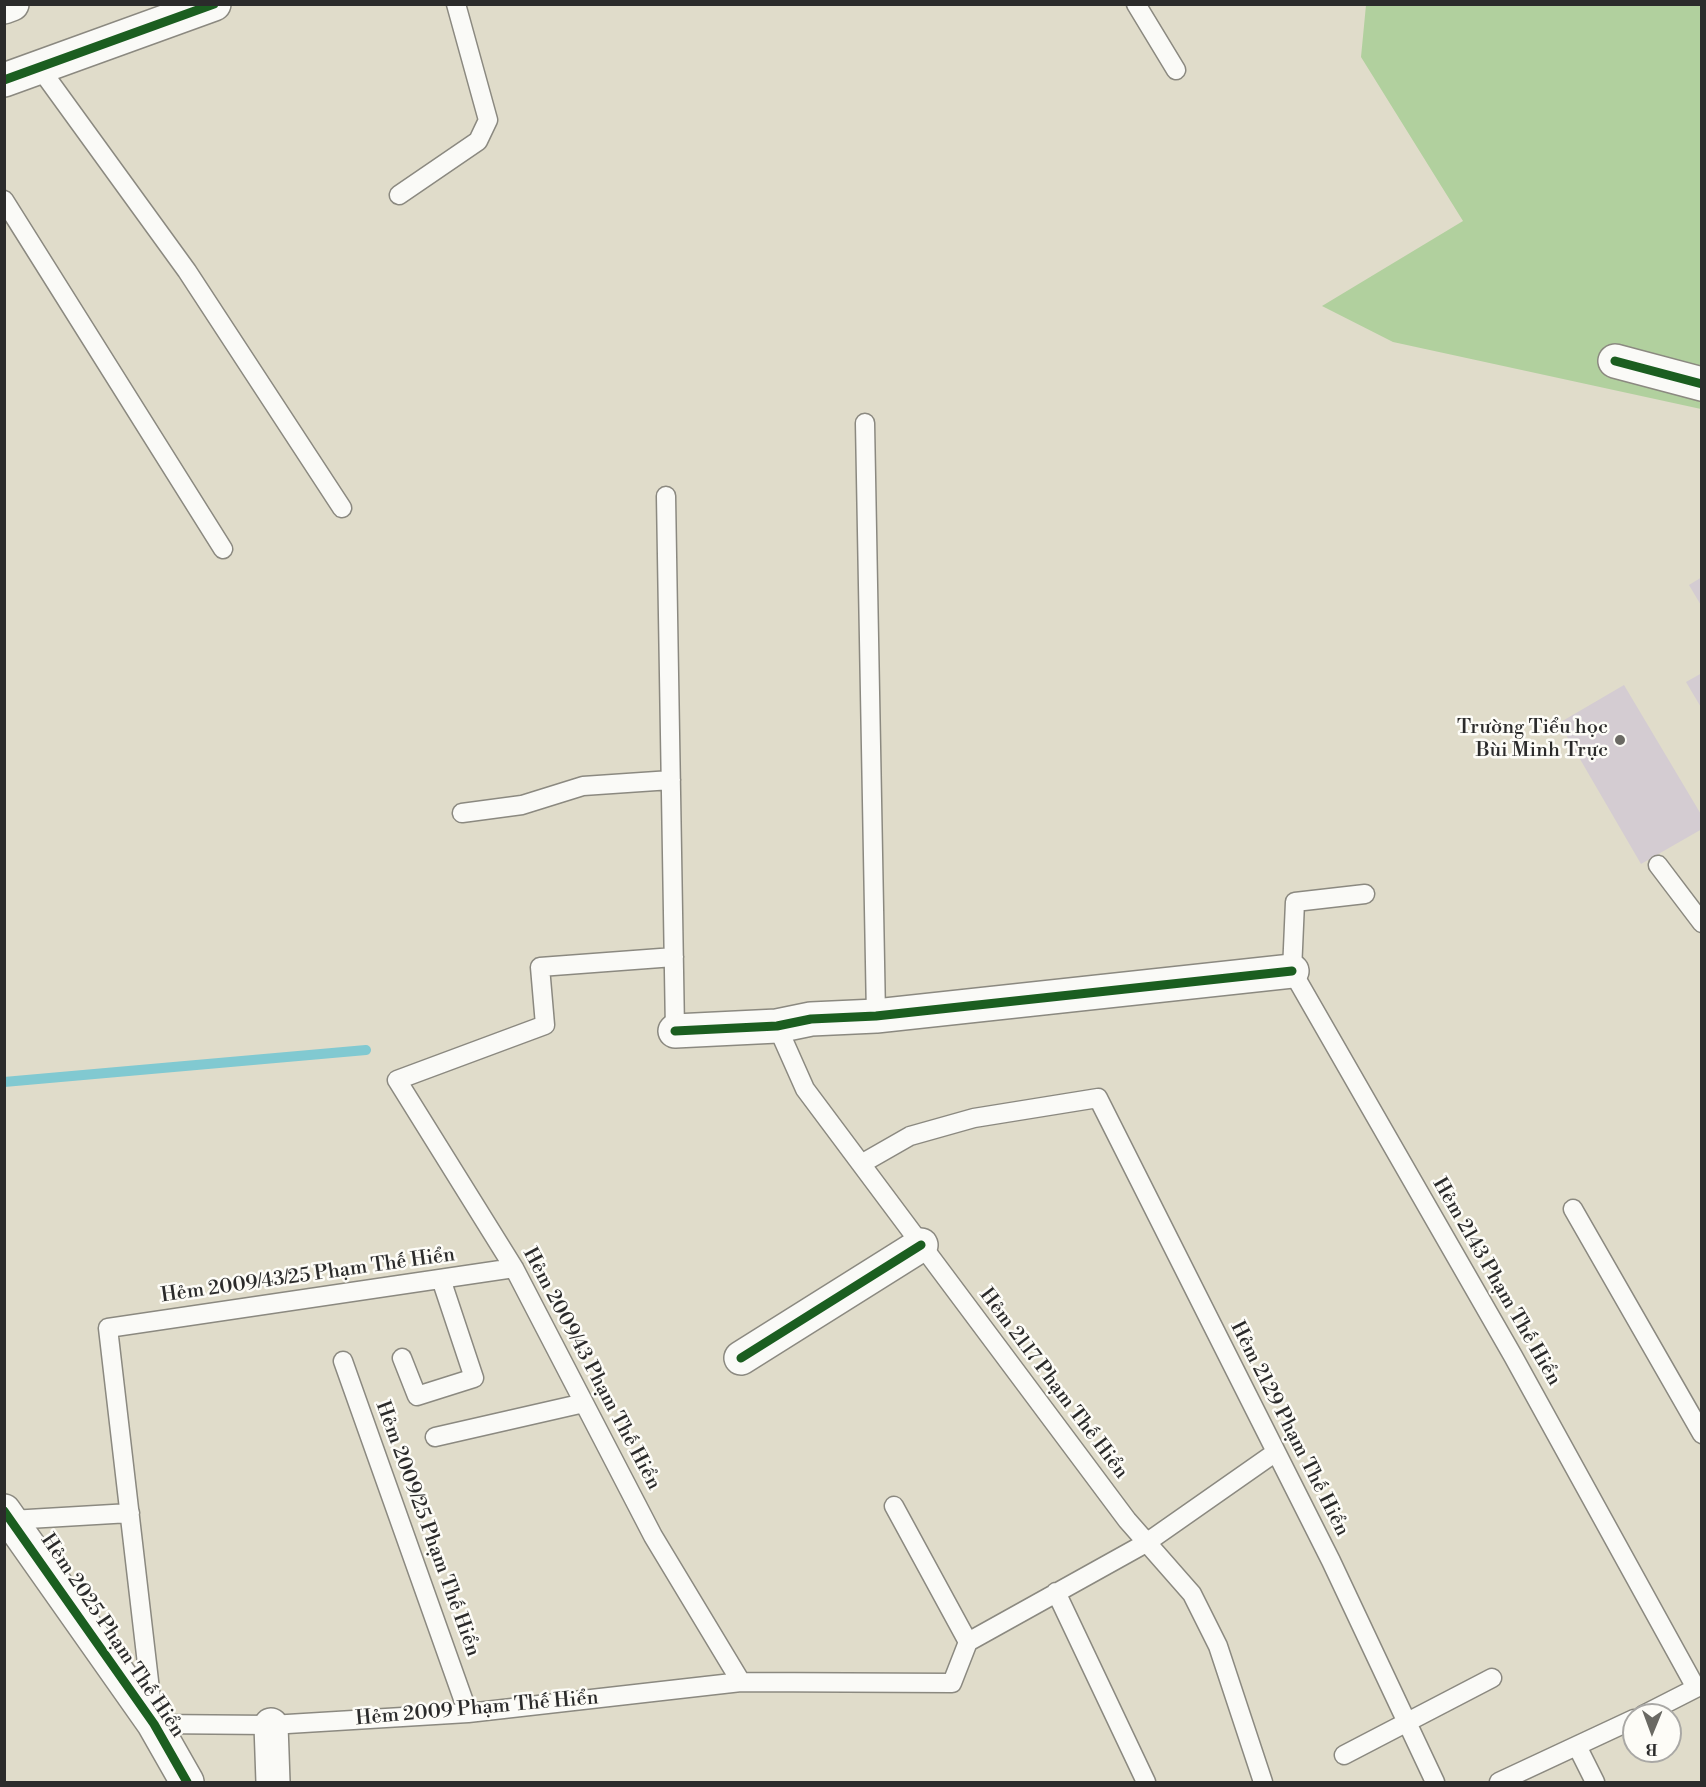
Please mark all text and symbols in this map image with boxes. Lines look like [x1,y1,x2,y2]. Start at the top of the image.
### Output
place label: Trường Tiểu học Bùi Minh Trực [1457,716,1608,763]
marker: Trường Tiểu học Bùi Minh Trực [1613,733,1627,747]
street label: Hẻm 2143 Phạm Thế Hiển [1427,1174,1565,1390]
street label: Hẻm 2009/43/25 Phạm Thế Hiển [159,1243,457,1309]
street label: Hẻm 2009/43 Phạm Thế Hiển [517,1244,665,1494]
street label: Hẻm 2117 Phạm Thế Hiển [974,1284,1132,1484]
street label: Hẻm 2129 Phạm Thế Hiển [1224,1318,1354,1540]
street label: Hẻm 2009/25 Phạm Thế Hiển [370,1398,484,1660]
street label: Hẻm 2025 Phạm Thế Hiển [35,1530,189,1742]
street label: Hẻm 2009 Phạm Thế Hiển [355,1686,599,1732]
north arrow [1622,1703,1682,1763]
text: B [1646,1739,1658,1759]

